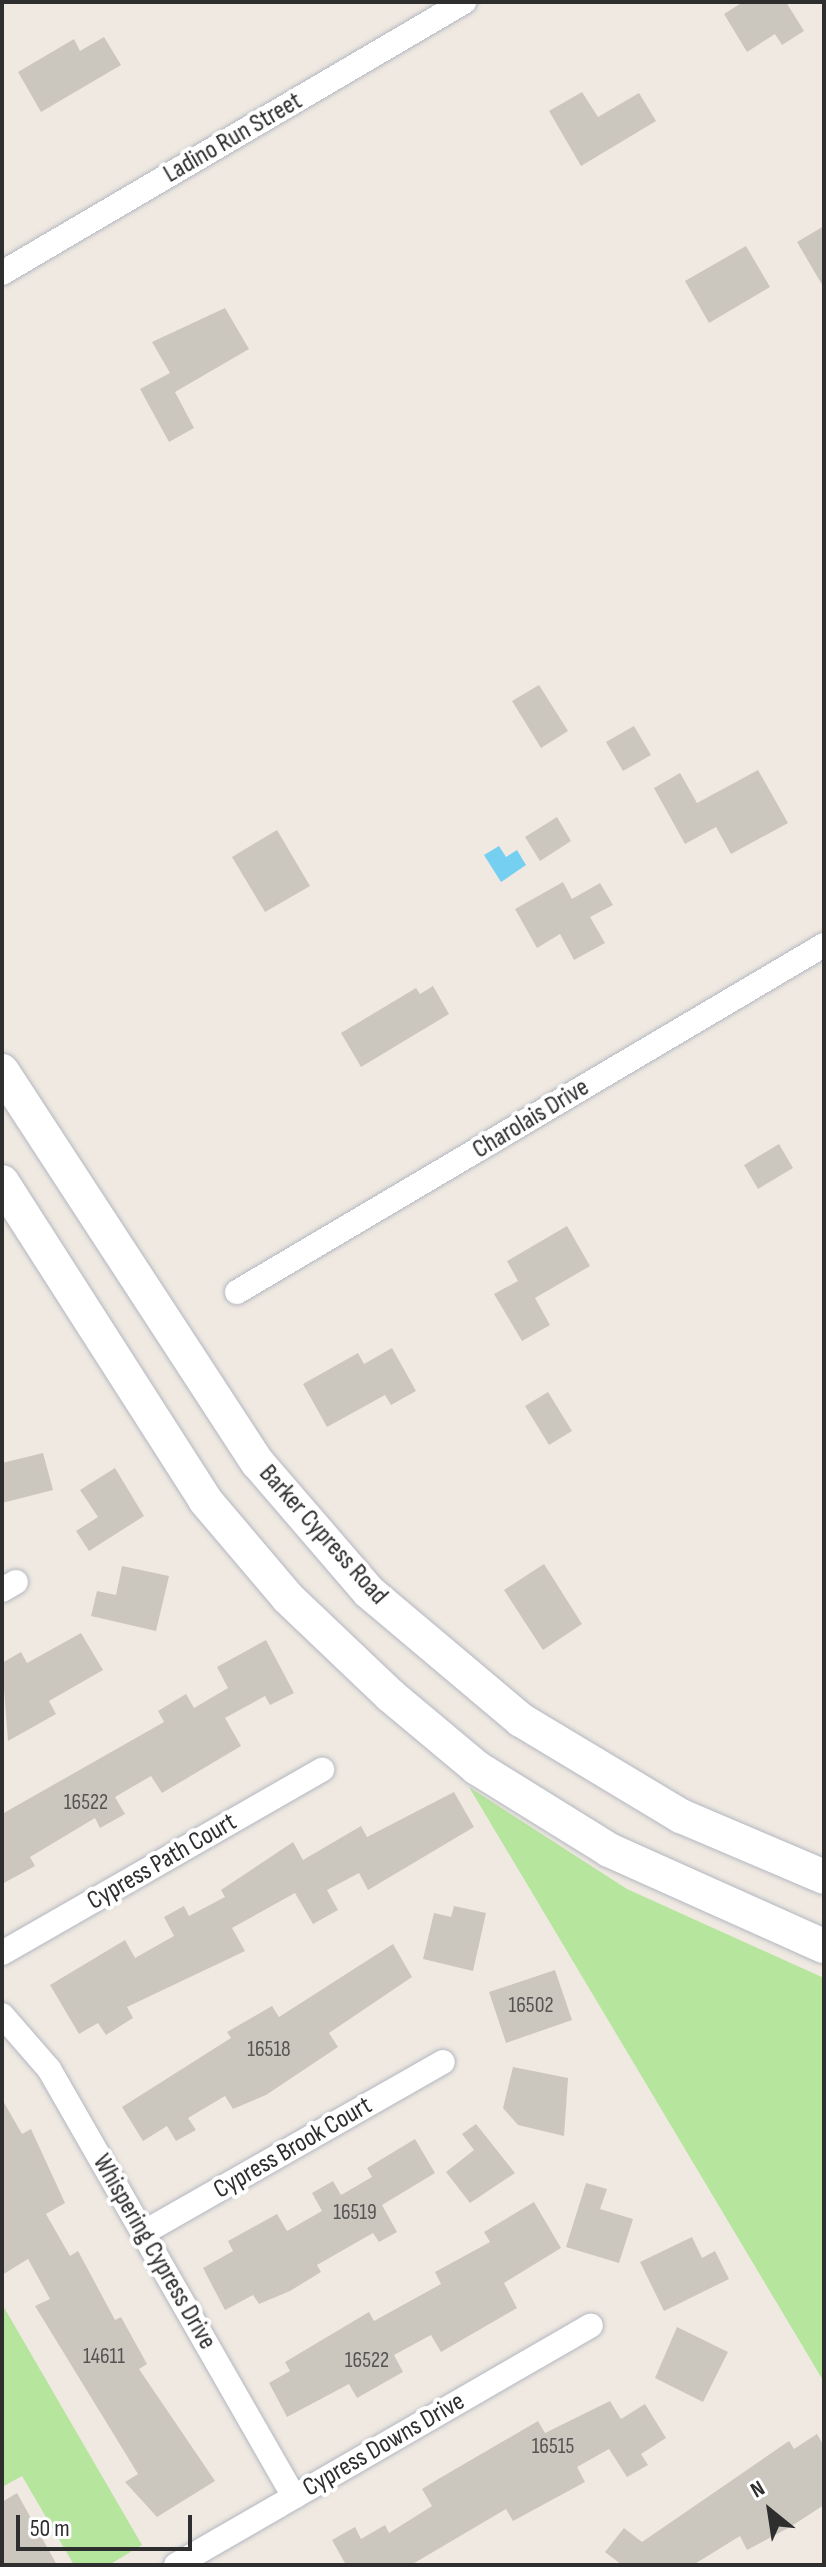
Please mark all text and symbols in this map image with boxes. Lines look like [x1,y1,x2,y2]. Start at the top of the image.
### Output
street label: Ladino Run Street [158,86,308,190]
street label: Charolais Drive [467,1072,595,1166]
street label: Barker Cypress Road [252,1459,394,1611]
house number: 16522 [64,1790,108,1816]
street label: Cypress Path Court [82,1807,242,1917]
house number: 16502 [508,1993,554,2019]
house number: 16518 [247,2037,291,2063]
street label: Cypress Brook Court [208,2090,378,2206]
street label: Whispering Cypress Drive [85,2149,223,2355]
house number: 16519 [333,2200,377,2226]
house number: 14611 [83,2344,125,2370]
house number: 16522 [345,2348,389,2374]
street label: Cypress Downs Drive [298,2386,470,2504]
house number: 16515 [532,2434,574,2460]
north arrow [730,2471,810,2551]
text: N [746,2475,770,2504]
scale bar [20,2499,196,2549]
text: 50 m [30,2514,70,2543]

